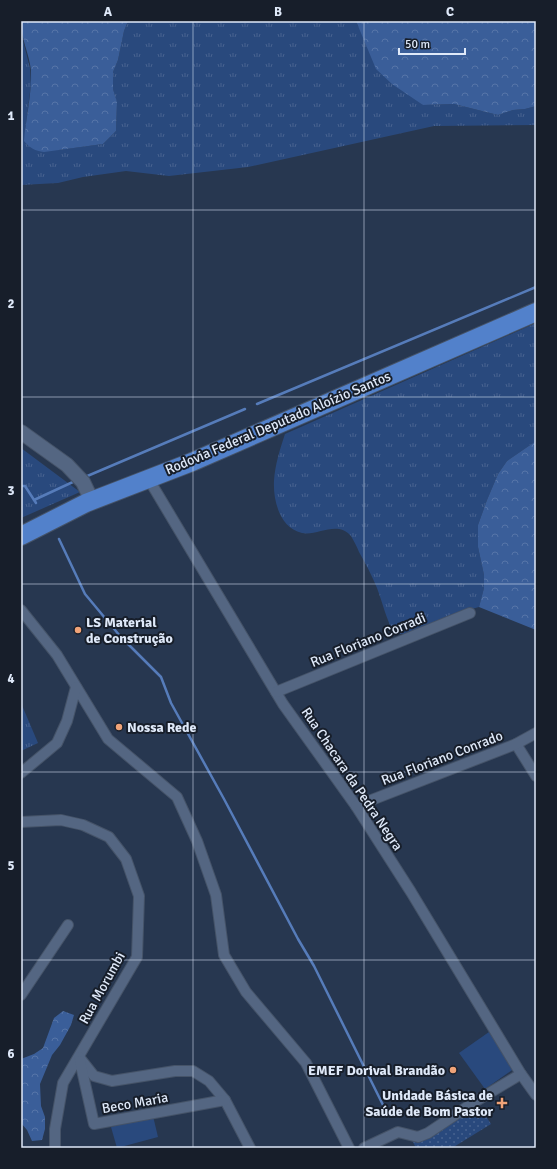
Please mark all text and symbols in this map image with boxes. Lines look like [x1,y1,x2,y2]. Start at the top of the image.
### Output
text: A [104,4,113,20]
text: B [274,4,282,20]
text: C [446,4,454,20]
scale bar [399,30,465,56]
text: 50 m [405,37,430,52]
text: 1 [7,108,15,124]
text: 2 [7,296,15,312]
street label: Rodovia Federal Deputado Aloízio Santos [163,368,393,478]
text: 3 [7,483,15,499]
street label: Rua Floriano Corradi [308,609,428,671]
place label: LS Material de Construção [86,614,173,647]
marker: LS Material de Construção [73,625,83,635]
text: 4 [7,671,15,687]
street label: Rua Chacara da Pedra Negra [298,704,406,854]
place label: Nossa Rede [127,719,197,736]
marker: Nossa Rede [114,722,124,732]
street label: Rua Floriano Conrado [379,727,505,789]
text: 5 [7,858,15,874]
street label: Rua Morumbi [75,949,129,1027]
text: 6 [7,1046,15,1062]
place label: EMEF Dorival Brandão [308,1062,445,1079]
marker: EMEF Dorival Brandão [448,1065,458,1075]
place label: Unidade Básica de Saúde de Bom Pastor [366,1087,493,1120]
street label: Beco Maria [101,1089,169,1117]
marker: Unidade Básica de Saúde de Bom Pastor [496,1097,508,1109]

